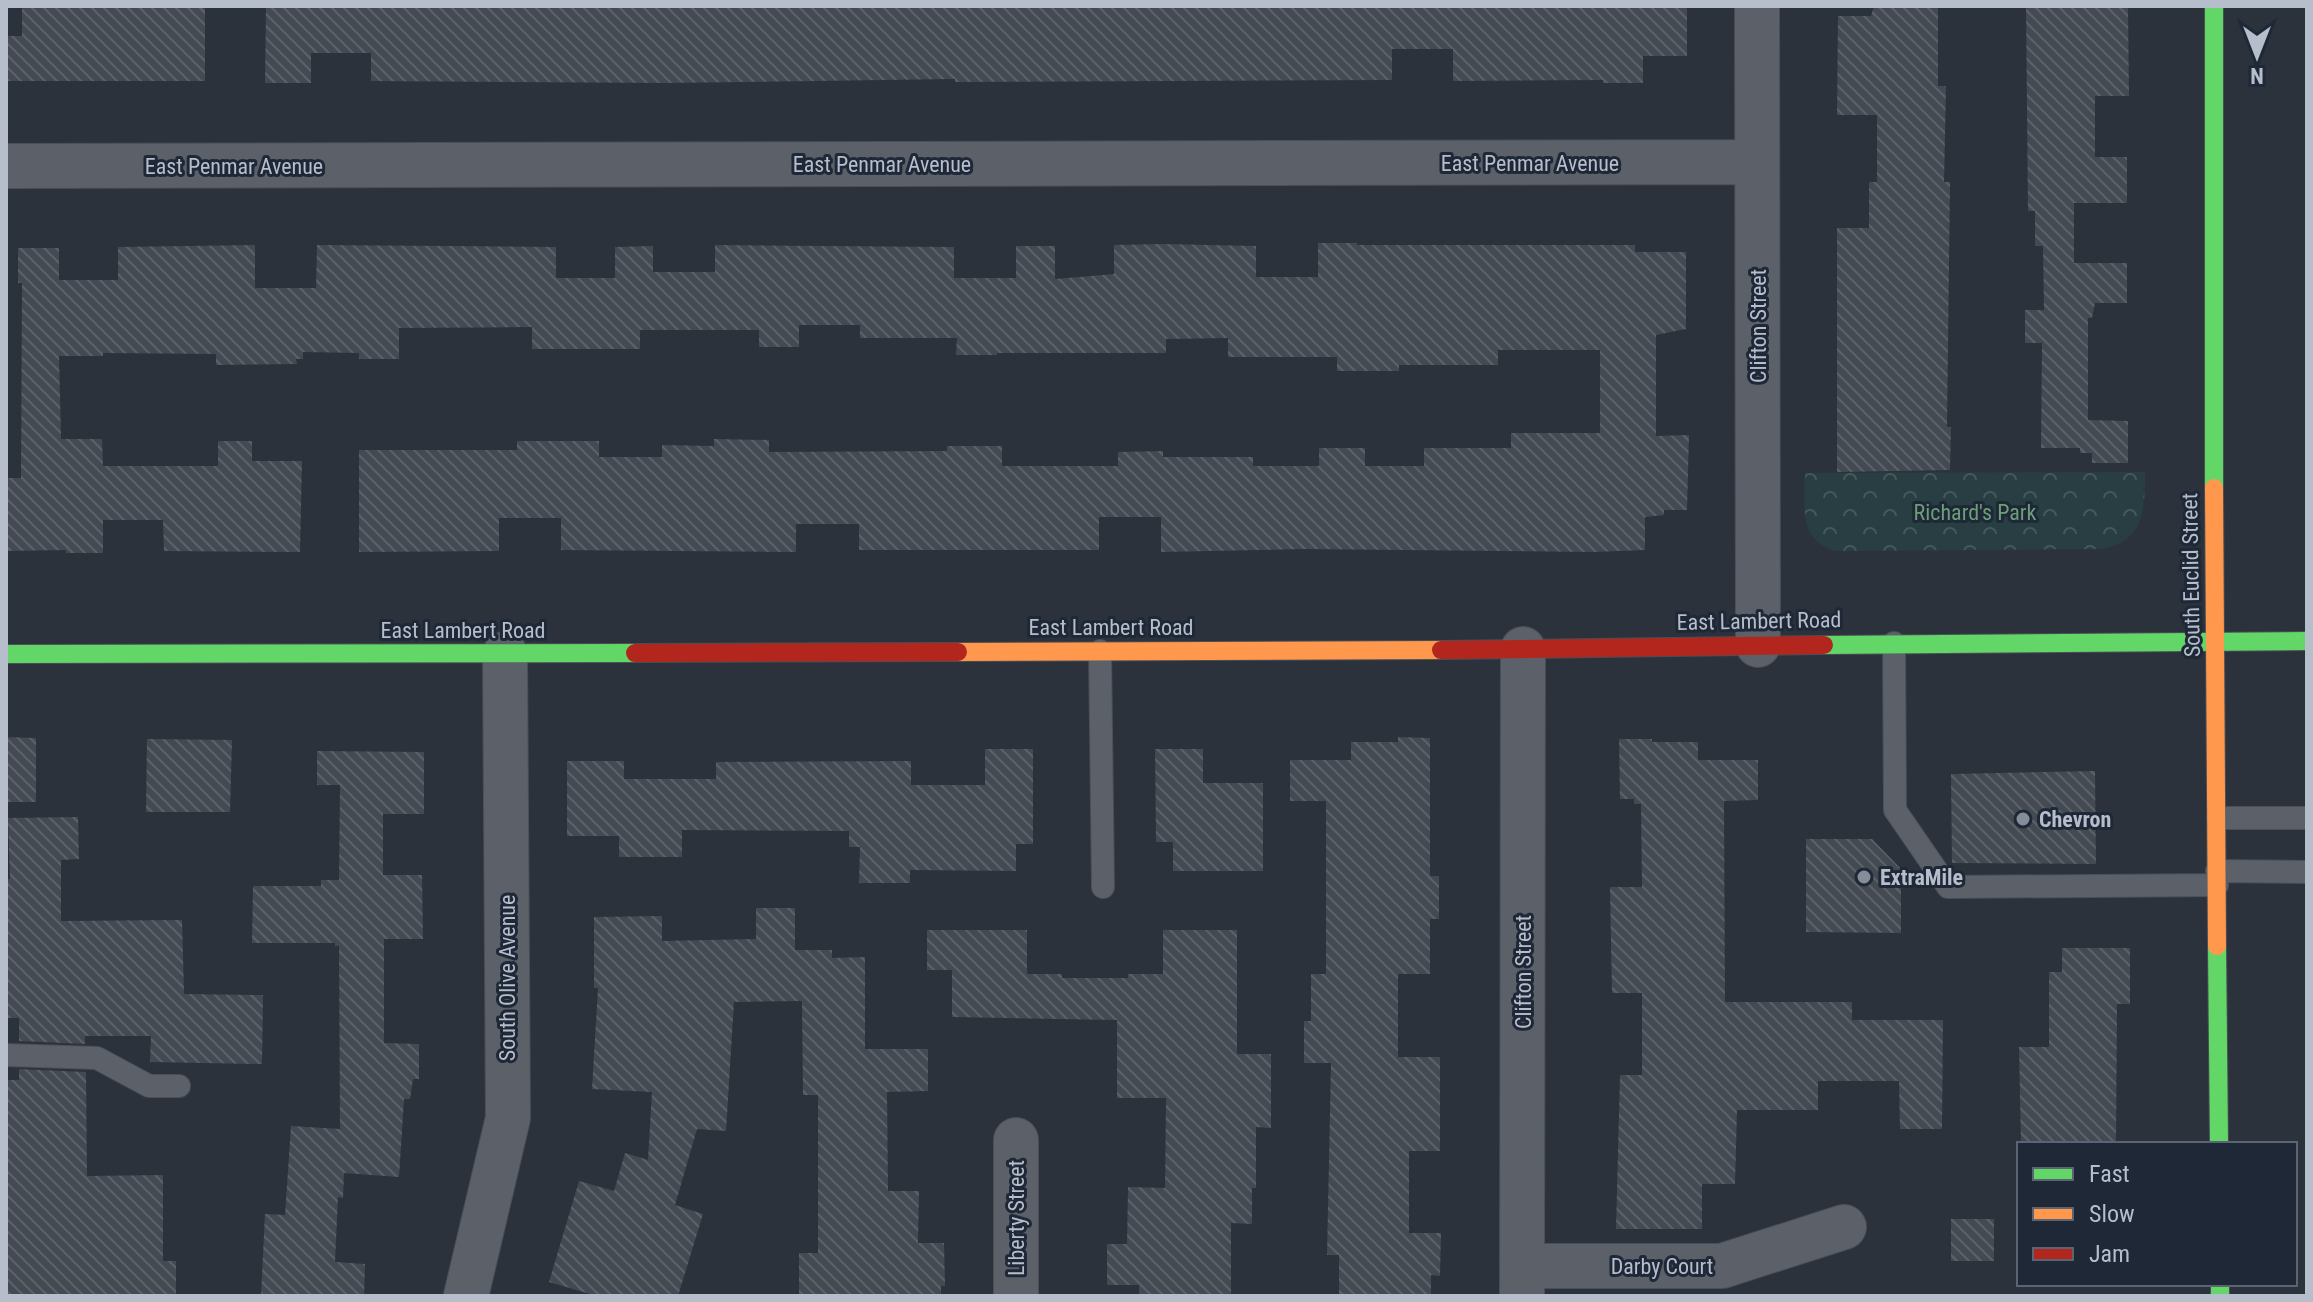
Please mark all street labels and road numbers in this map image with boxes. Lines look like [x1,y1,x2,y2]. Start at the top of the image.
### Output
street label: East Penmar Avenue [1441,151,1619,176]
street label: East Penmar Avenue [793,152,971,177]
street label: East Penmar Avenue [145,154,323,179]
street label: Clifton Street [1746,269,1771,383]
street label: South Euclid Street [2177,493,2205,657]
street label: East Lambert Road [1676,607,1842,635]
street label: East Lambert Road [1029,615,1193,640]
street label: East Lambert Road [381,618,545,643]
street label: South Olive Avenue [495,895,520,1061]
street label: Clifton Street [1511,915,1536,1029]
street label: Liberty Street [1004,1160,1029,1276]
street label: Darby Court [1611,1254,1713,1279]

